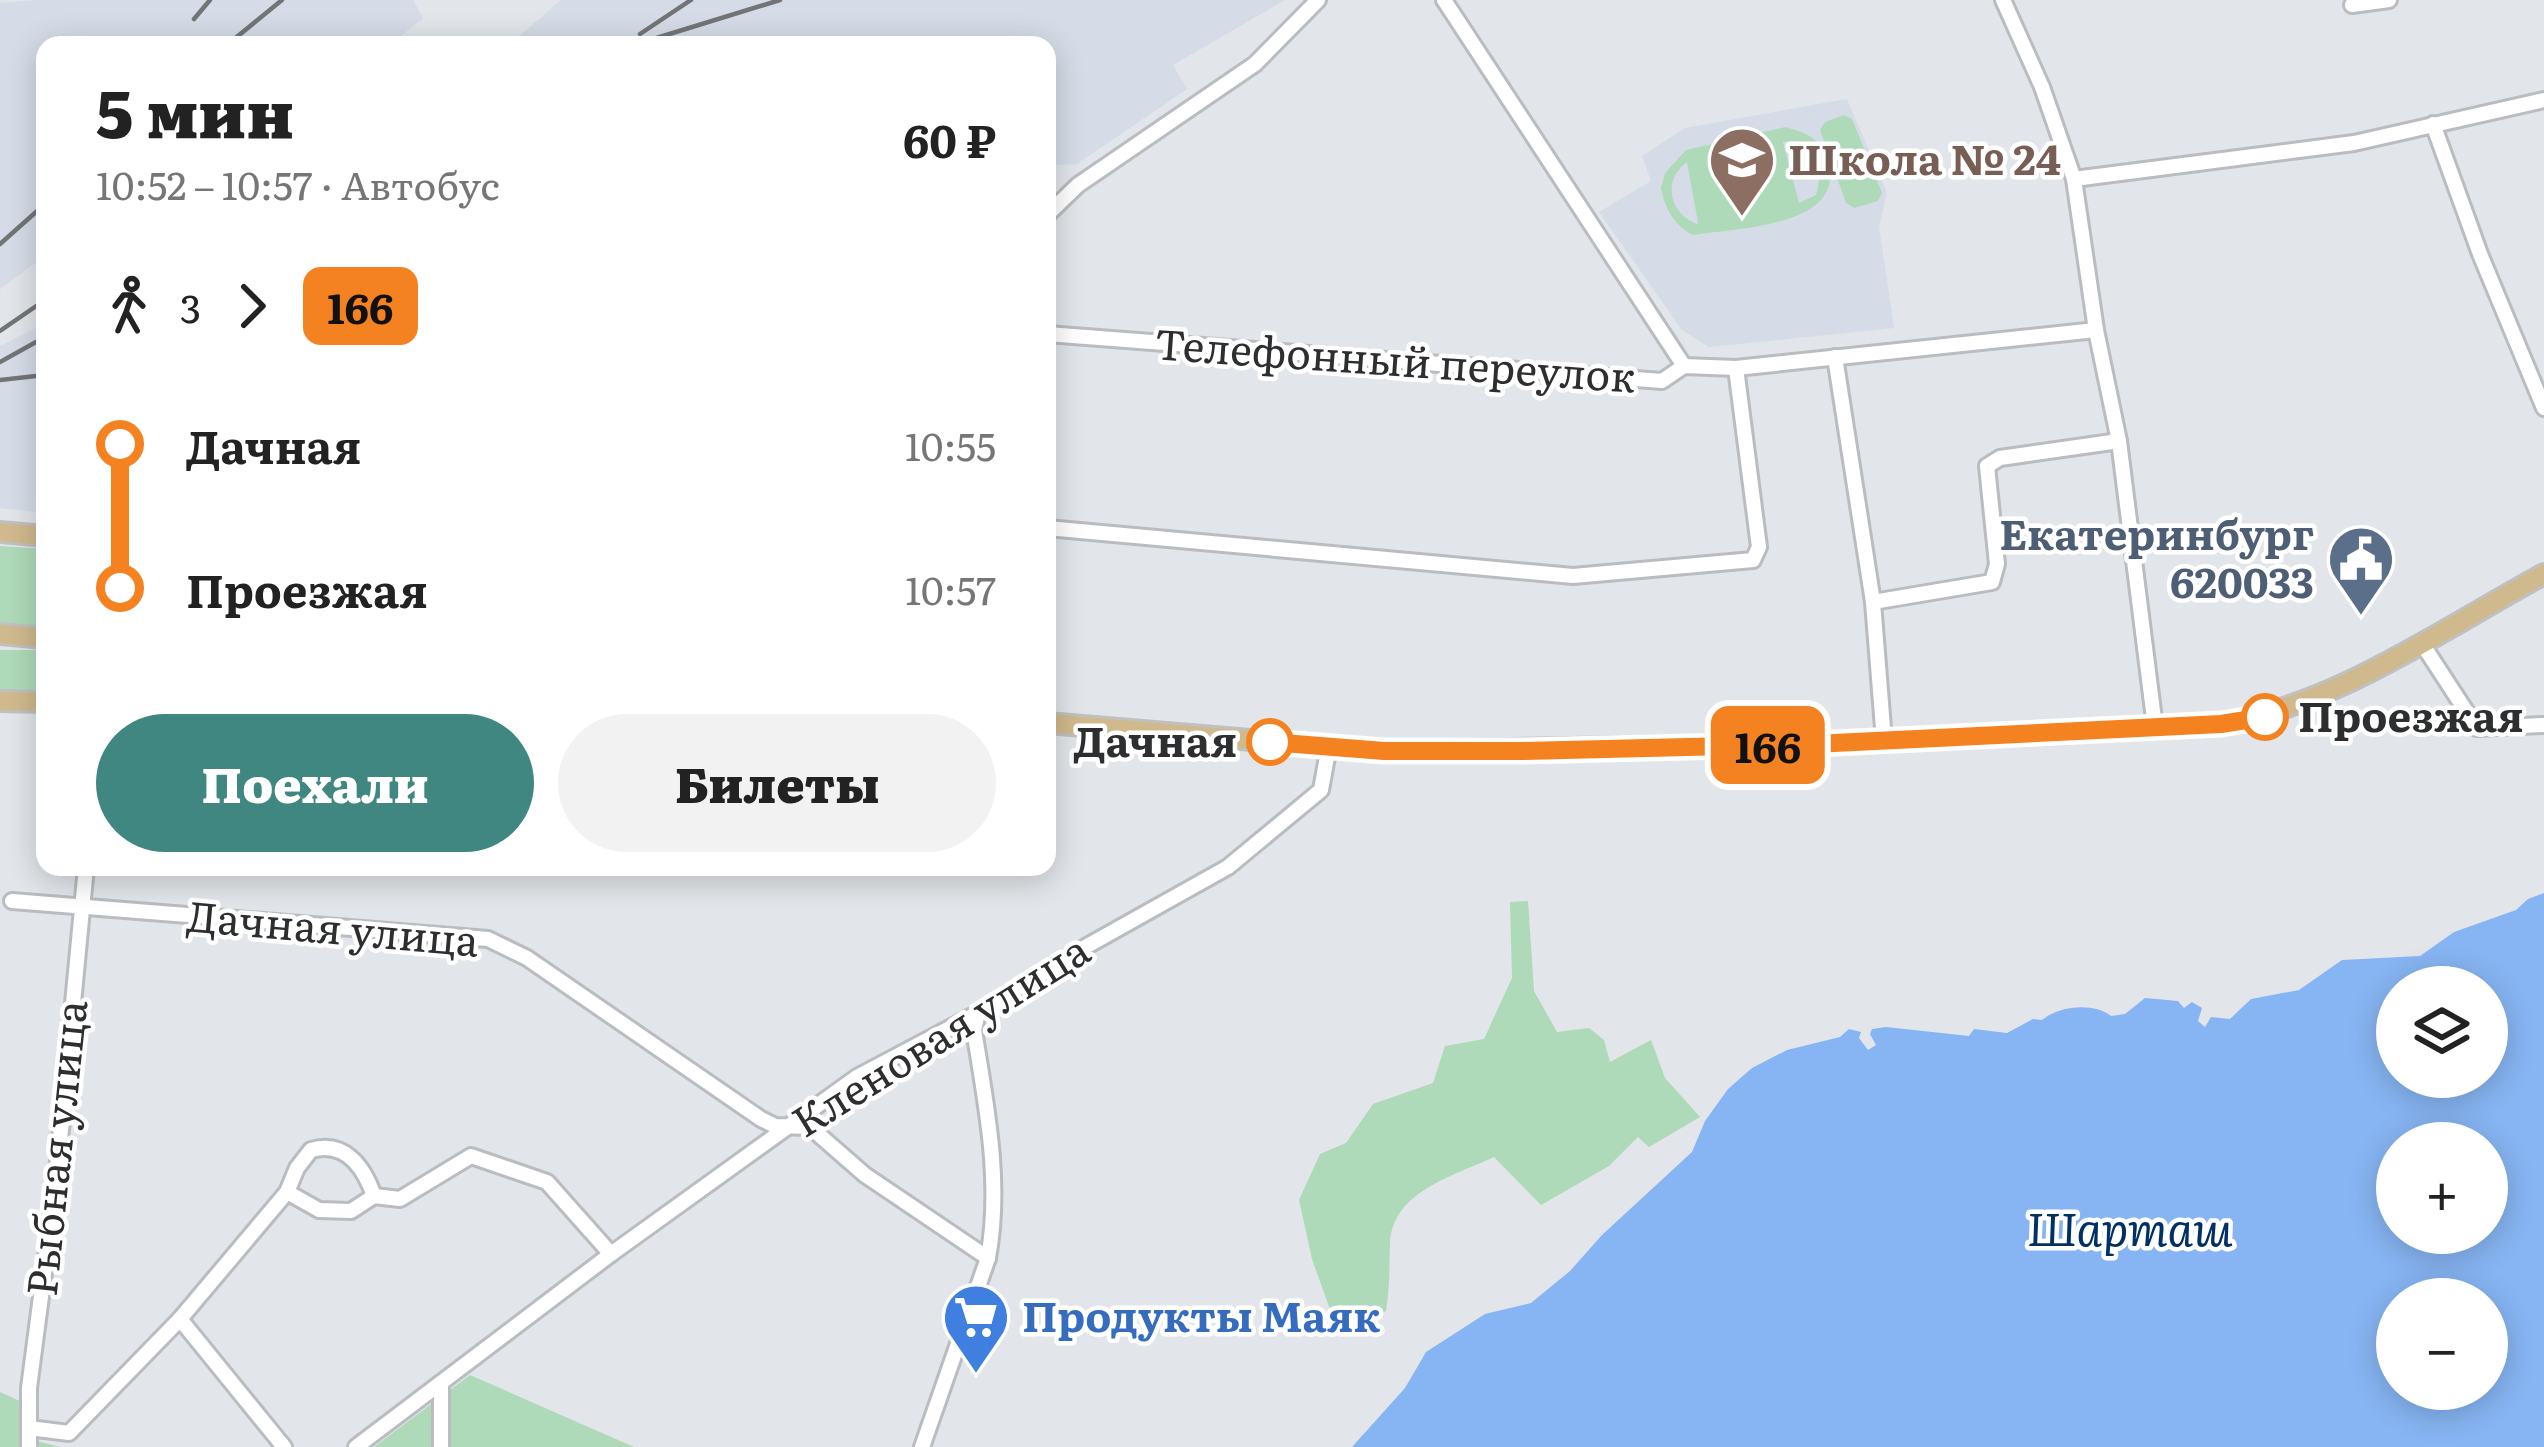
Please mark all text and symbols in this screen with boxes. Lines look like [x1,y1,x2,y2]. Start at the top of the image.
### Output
text: 5 мин [96,60,294,158]
text: 60 ₽ [903,105,996,172]
school or university icon: Школа № 24 [1707,125,1777,219]
place label: Школа № 24 [1788,126,2061,188]
text: 10:52 – 10:57 · Автобус [96,154,500,212]
icon: walk [96,273,162,339]
icon: forward [219,273,285,339]
text: 166 [327,275,394,337]
text: 3 [180,277,201,335]
street label: Телефонный переулок [1153,310,1638,406]
text: Дачная [186,411,361,478]
text: 10:55 [905,415,996,473]
place label: Екатеринбург 620033 [1999,501,2314,611]
public building icon: Екатеринбург 620033 [2326,524,2396,618]
text: Проезжая [186,555,428,622]
text: 10:57 [905,559,996,617]
place label: Проезжая [2298,683,2524,745]
marker: Проезжая [2243,695,2287,739]
line badge: 166 [1699,706,1837,784]
place label: Дачная [1073,708,1237,770]
button: Поехали [96,714,534,852]
button: Билеты [558,714,996,852]
text: 166 [1735,714,1801,776]
marker: Дачная [1248,720,1292,764]
street label: Дачная улица [185,882,482,970]
street label: Кленовая улица [779,917,1100,1150]
map controls [2376,966,2508,1410]
button: layers [2376,966,2508,1098]
street label: Рыбная улица [8,996,100,1299]
button: + [2376,1122,2508,1254]
water label: Шарташ [2027,1193,2233,1260]
button: − [2376,1278,2508,1410]
supermarket icon: Продукты Маяк [941,1282,1011,1376]
place label: Продукты Маяк [1022,1283,1381,1345]

